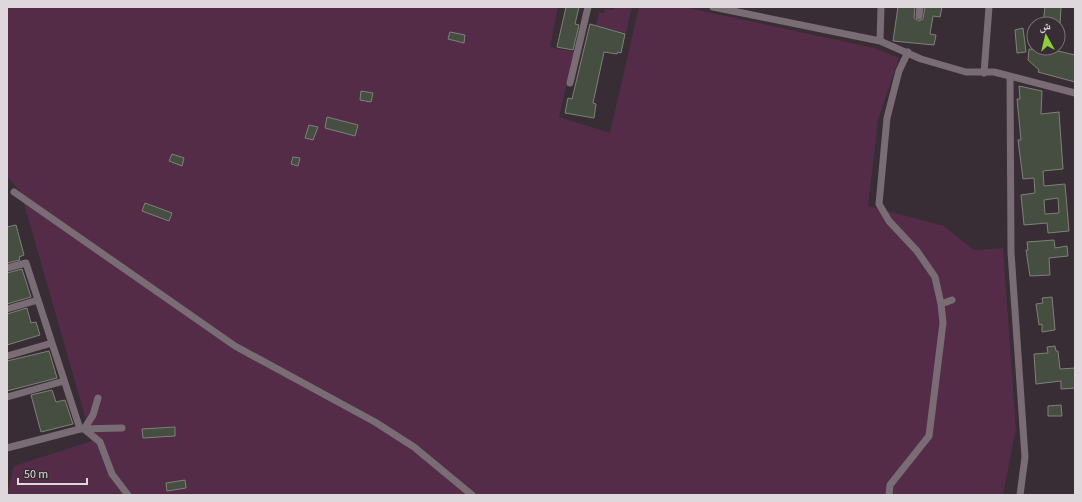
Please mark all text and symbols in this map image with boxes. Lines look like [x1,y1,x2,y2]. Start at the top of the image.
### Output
north arrow [1026,16,1066,56]
text: ش [1038,18,1052,35]
scale bar [18,460,87,486]
text: 50 m [24,466,48,483]

